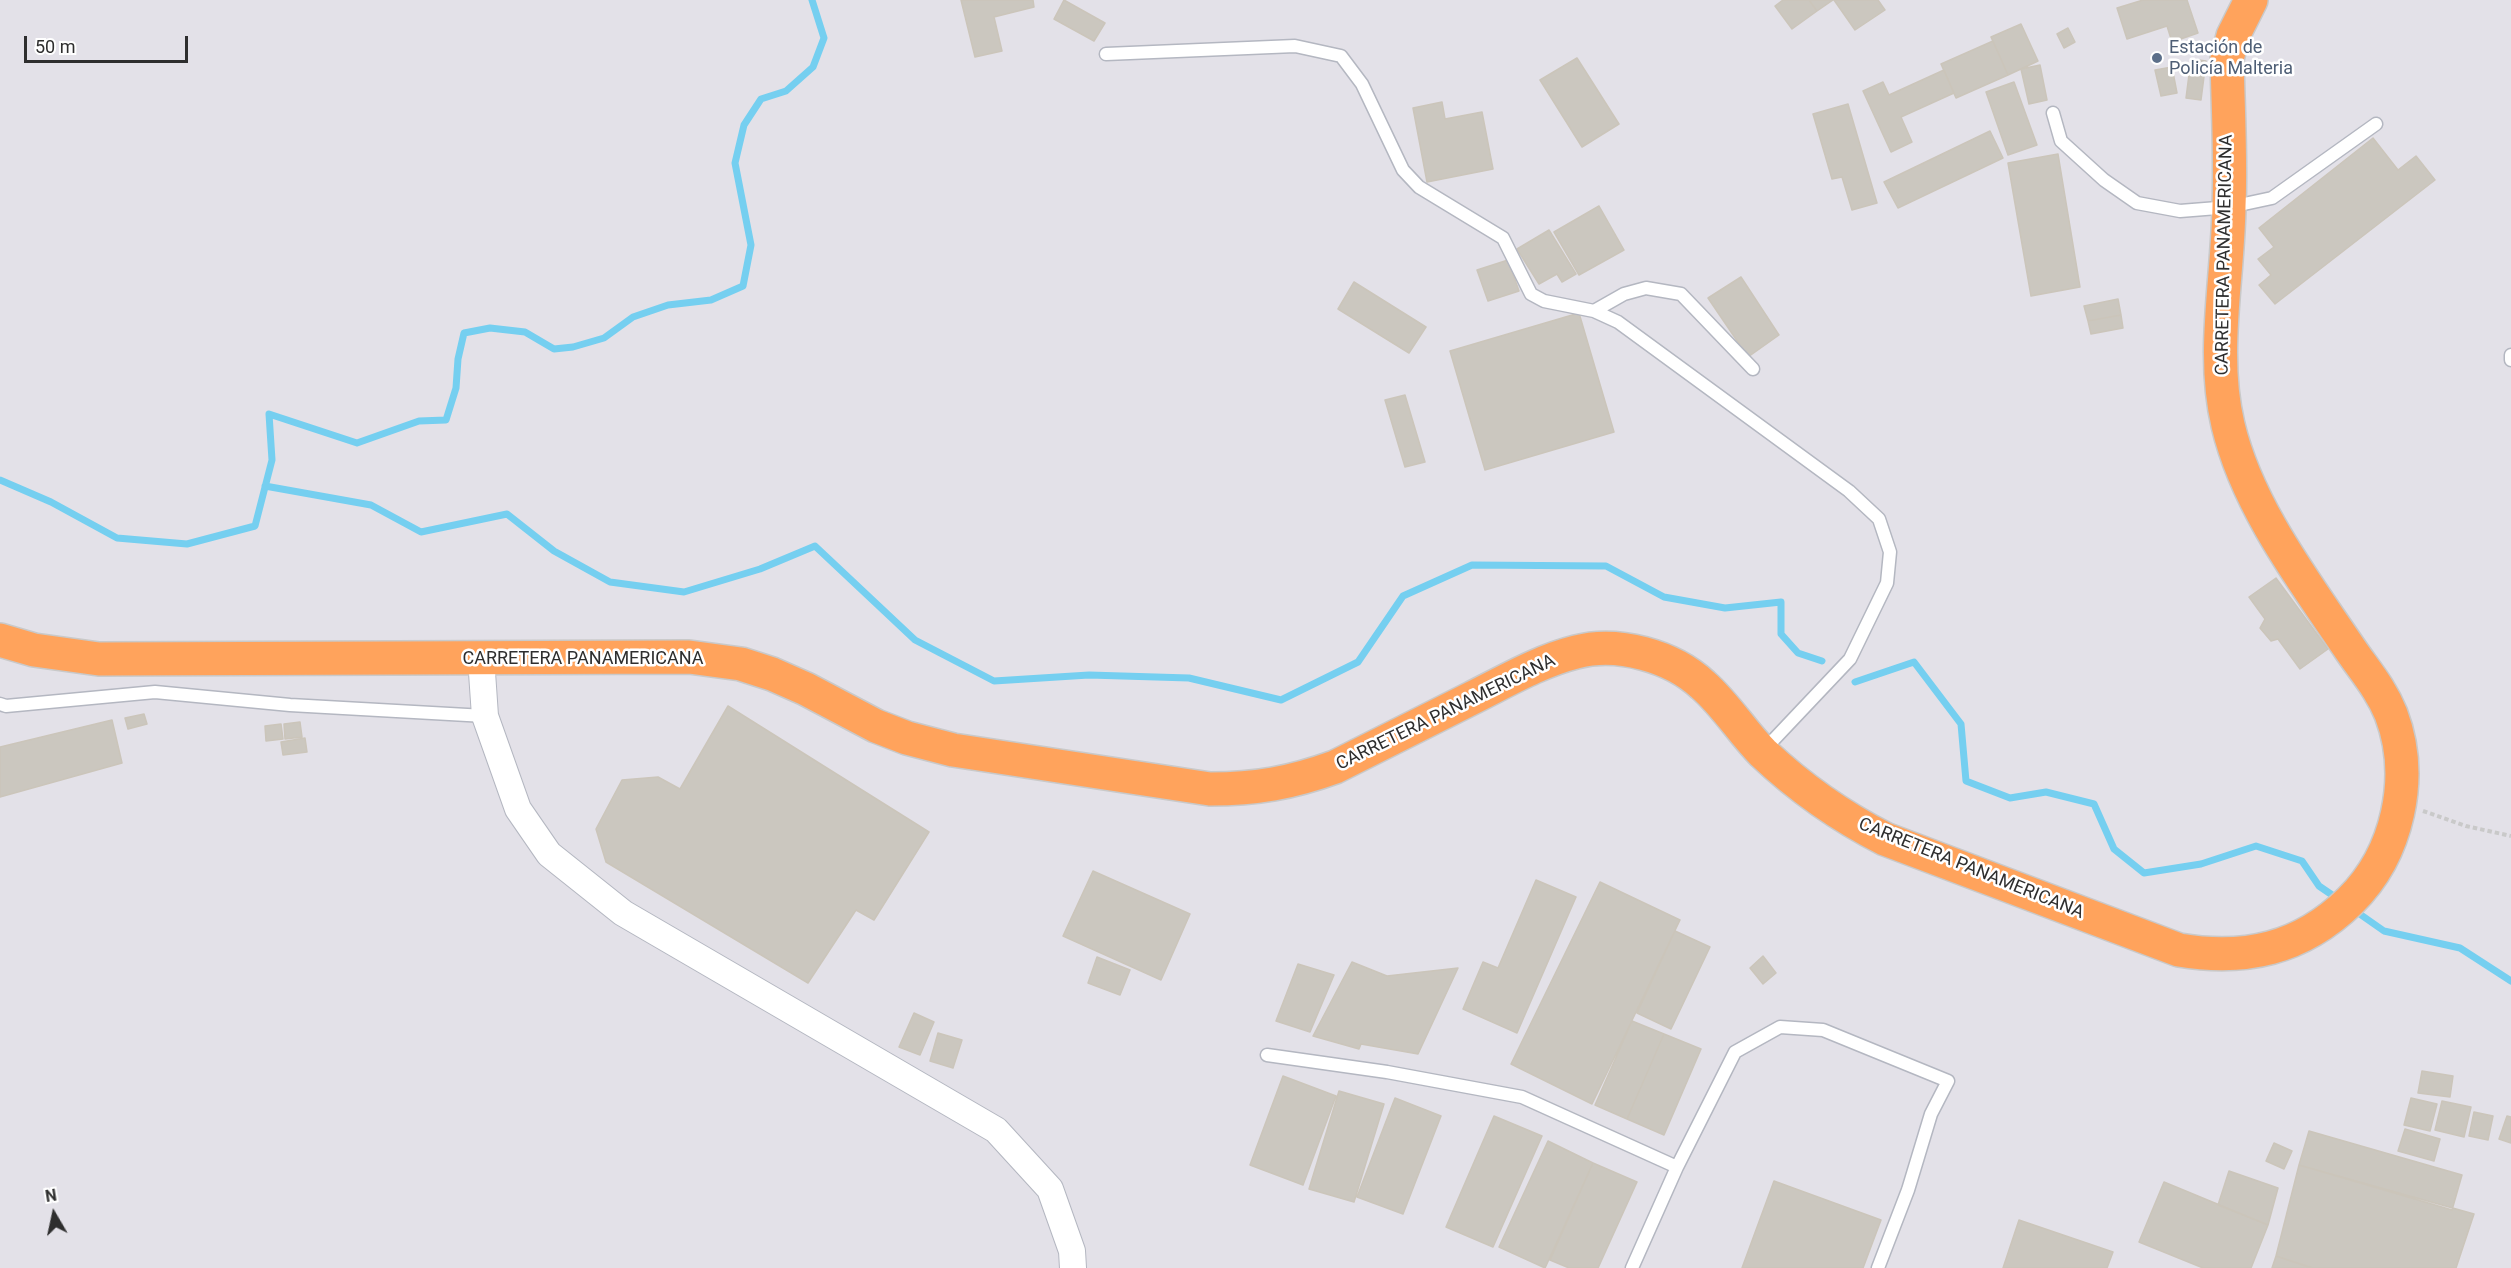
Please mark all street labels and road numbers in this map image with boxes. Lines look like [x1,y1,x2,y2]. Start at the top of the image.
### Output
street label: CARRETERA PANAMERICANA [2212,134,2238,376]
street label: CARRETERA PANAMERICANA [462,648,704,670]
street label: CARRETERA PANAMERICANA [1333,650,1559,776]
street label: CARRETERA PANAMERICANA [1855,814,2087,924]

